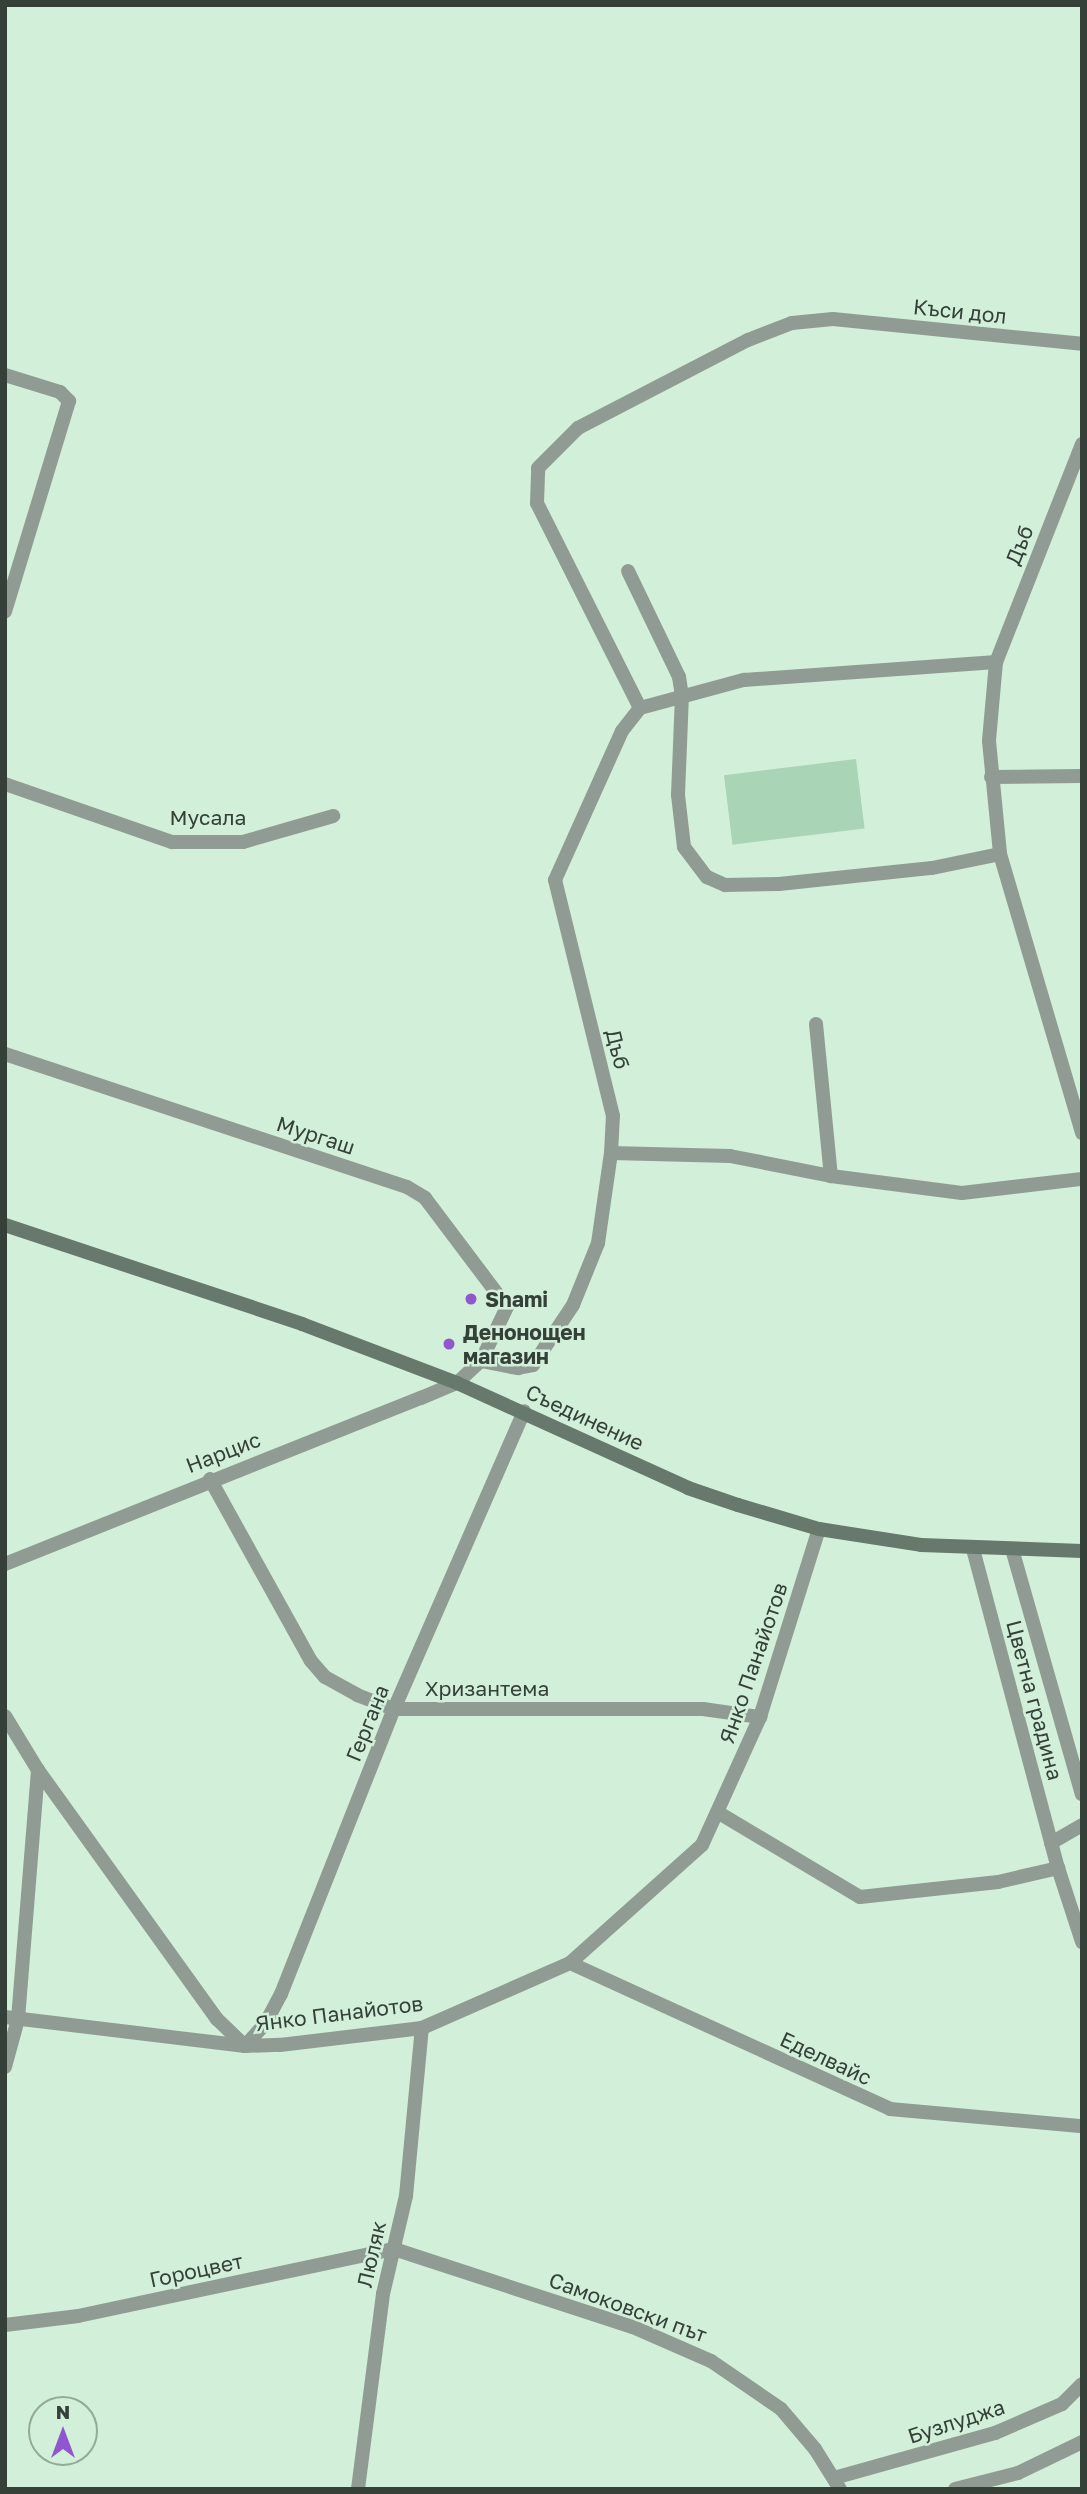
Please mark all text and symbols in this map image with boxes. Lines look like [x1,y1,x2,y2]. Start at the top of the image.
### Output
street label: Къси дол [912,294,1008,328]
street label: Дъб [1000,522,1038,568]
street label: Мусала [170,804,246,830]
street label: Дъб [601,1026,635,1072]
street label: Мургаш [274,1111,358,1159]
place label: Shami [485,1286,548,1312]
marker: Shami [463,1291,479,1307]
place label: Денонощен магазин [463,1319,586,1369]
marker: Денонощен магазин [441,1336,457,1352]
street label: Съединение [522,1379,648,1455]
street label: Нарцис [182,1426,264,1478]
street label: Янко Панайотов [714,1579,792,1747]
street label: Цветна градина [1002,1617,1068,1783]
street label: Хризантема [425,1675,549,1701]
street label: Гергана [340,1681,394,1765]
street label: Янко Панайотов [254,1990,424,2036]
street label: Еделвайс [776,2026,876,2090]
street label: Люляк [351,2218,391,2290]
street label: Гороцвет [147,2248,245,2292]
street label: Самоковски път [546,2267,710,2347]
street label: Бузлуджа [904,2393,1008,2449]
north arrow [28,2396,98,2466]
text: N [56,2400,70,2423]

